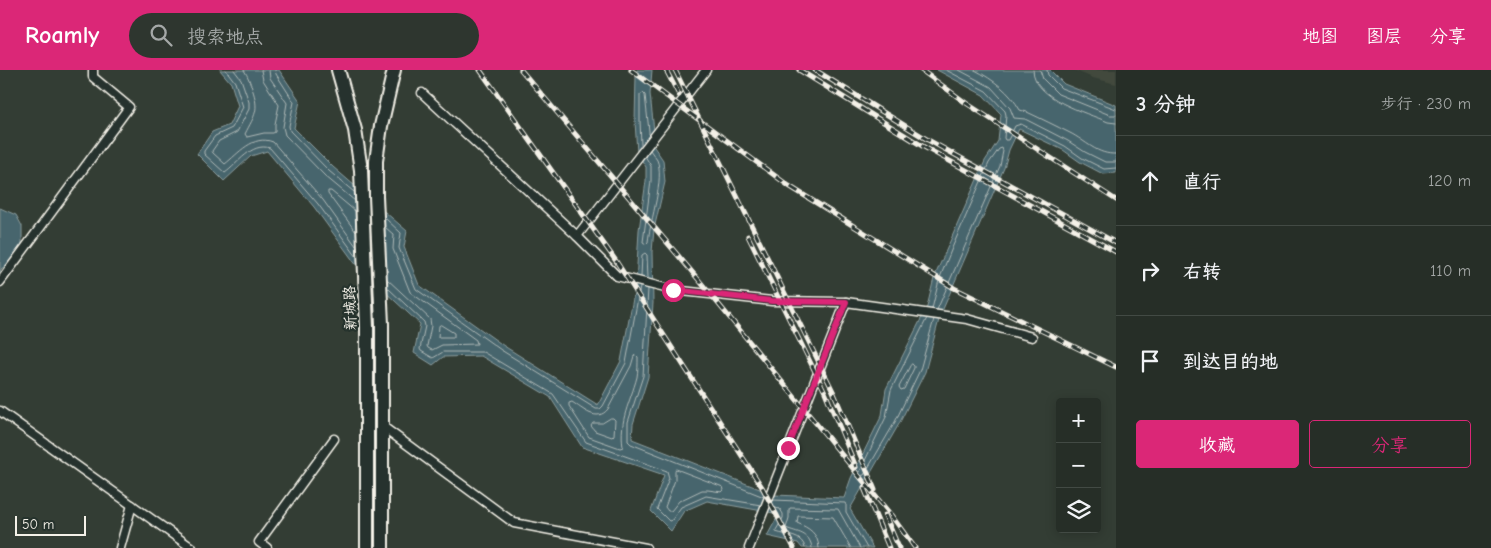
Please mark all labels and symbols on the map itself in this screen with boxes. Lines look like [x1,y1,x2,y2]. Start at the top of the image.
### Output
route start [662,279,685,302]
street label: 新城路 [340,285,360,331]
route end [777,437,800,460]
scale bar [15,513,86,536]

